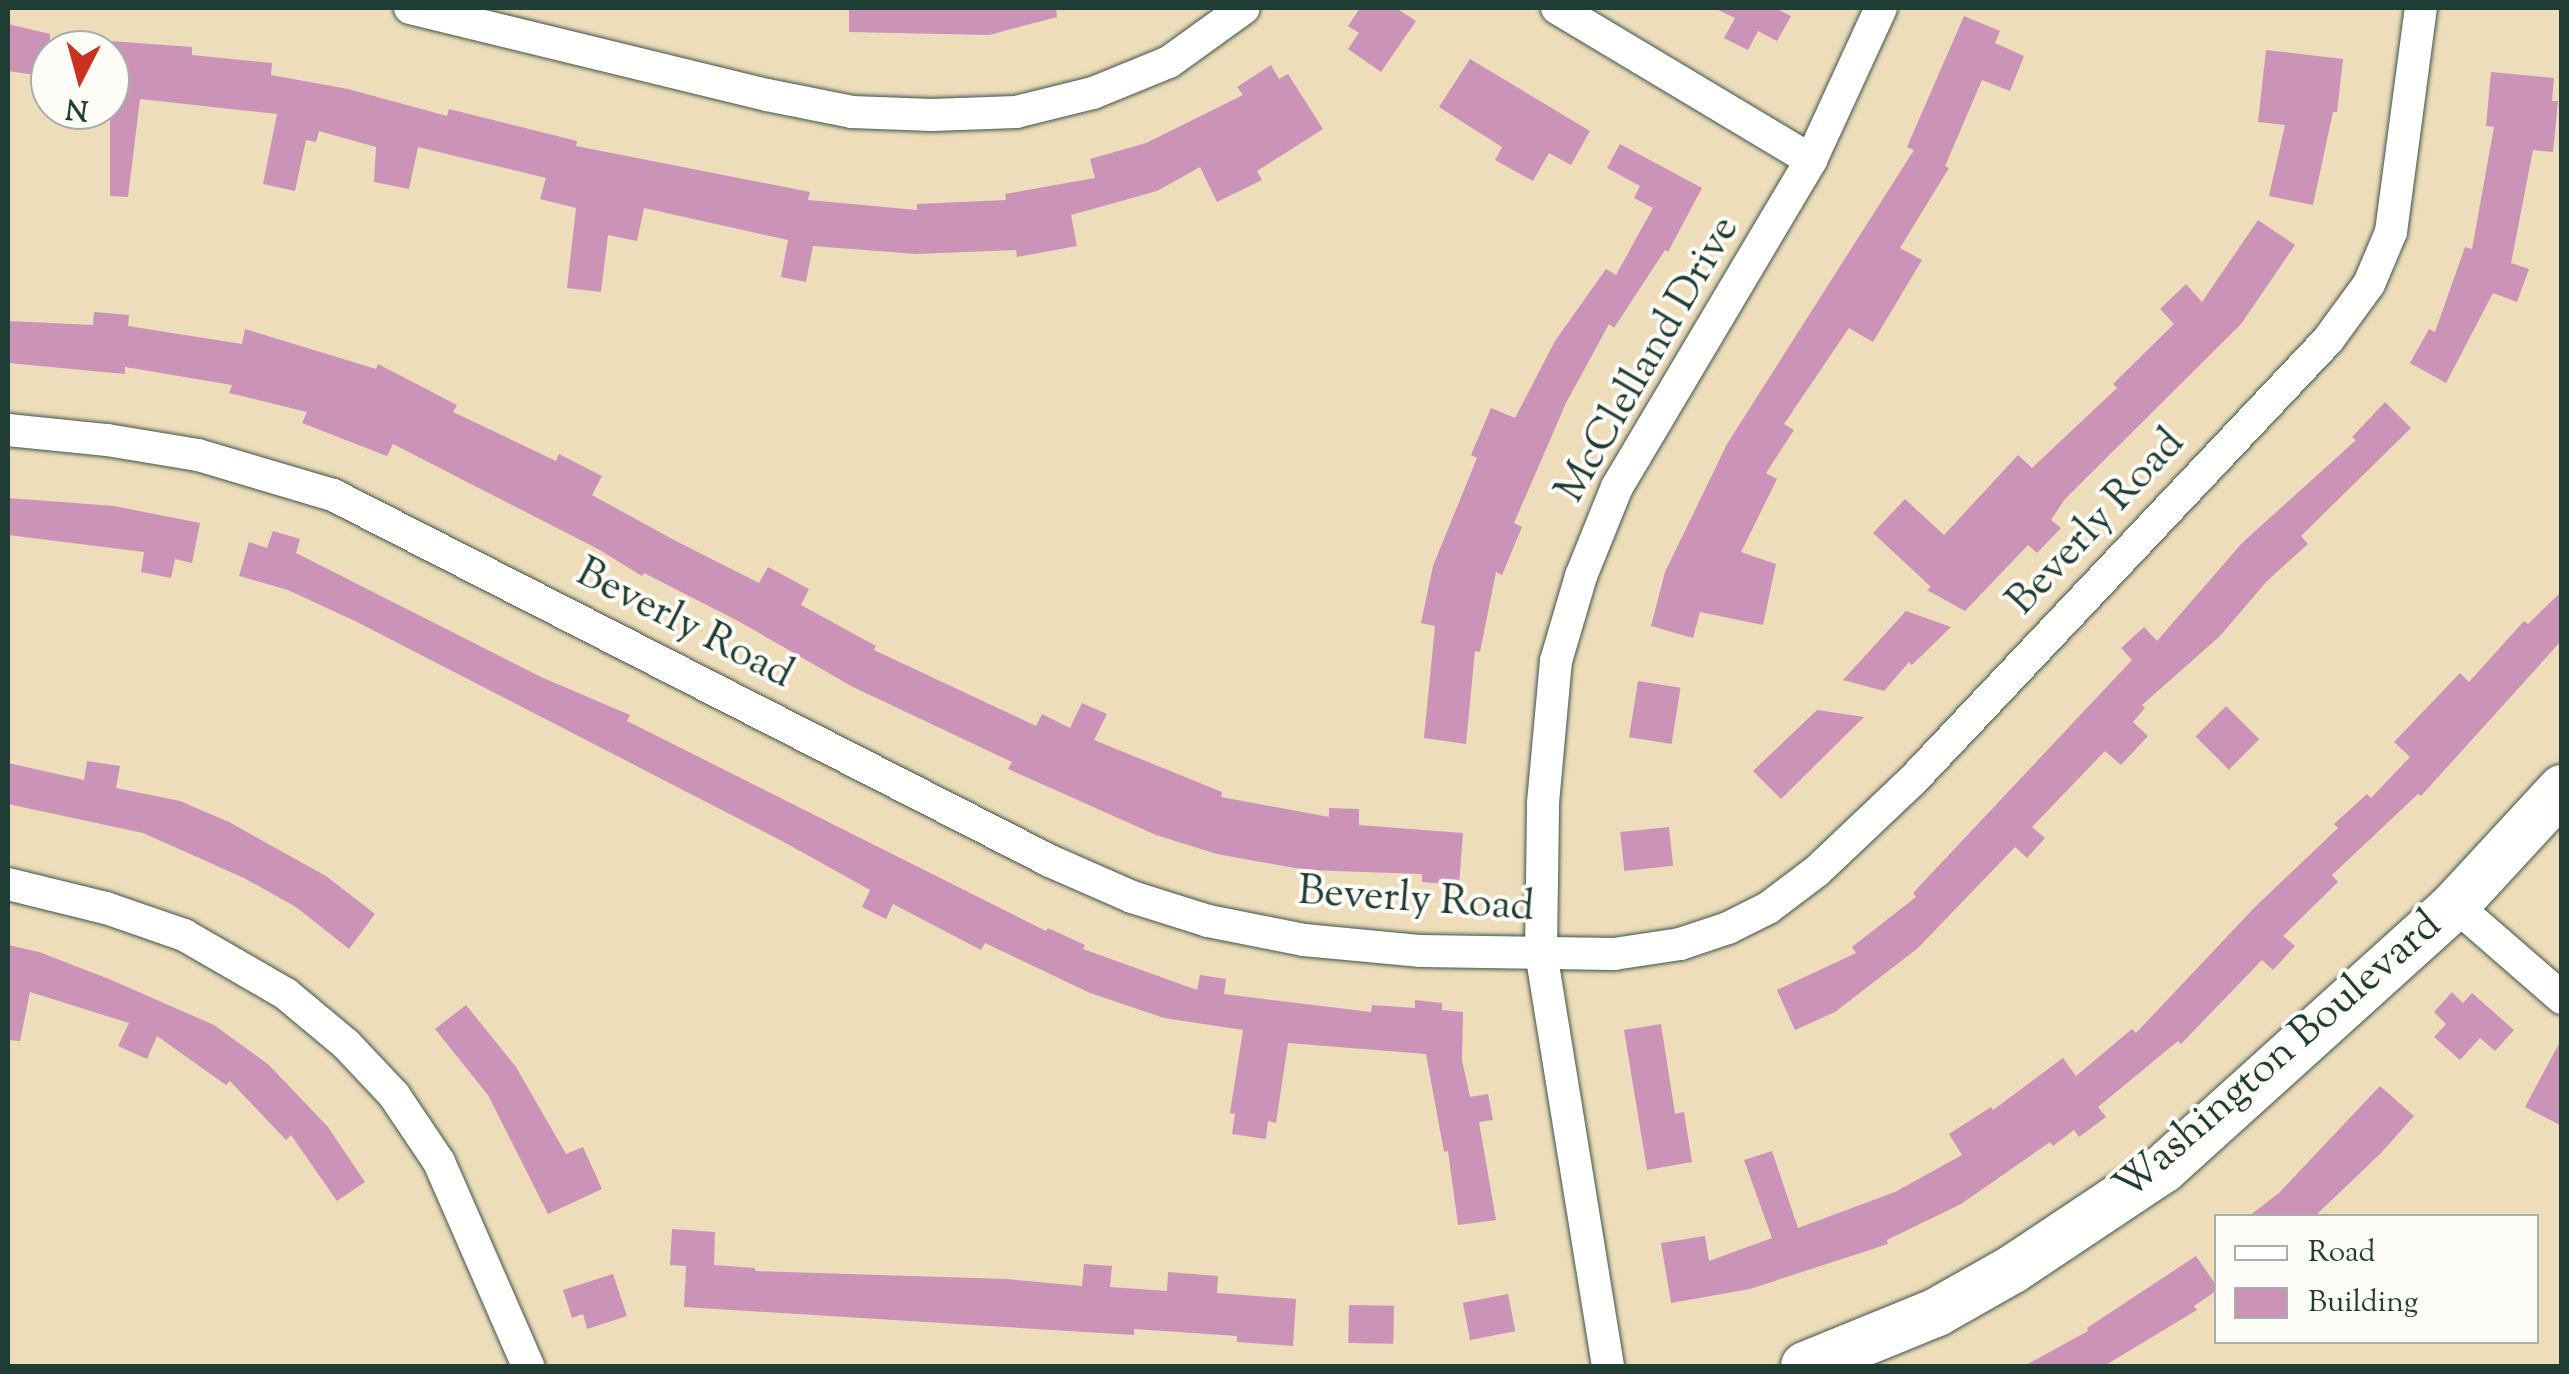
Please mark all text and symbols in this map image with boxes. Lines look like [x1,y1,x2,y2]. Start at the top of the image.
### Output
north arrow [30,30,130,130]
text: N [64,87,90,129]
street label: McClelland Drive [1547,208,1751,512]
street label: Beverly Road [1998,419,2196,627]
street label: Beverly Road [567,549,801,701]
street label: Beverly Road [1296,868,1536,934]
street label: Washington Boulevard [2105,901,2453,1213]
legend [2214,1214,2539,1344]
text: Road [2308,1232,2375,1275]
text: Building [2308,1282,2418,1325]

